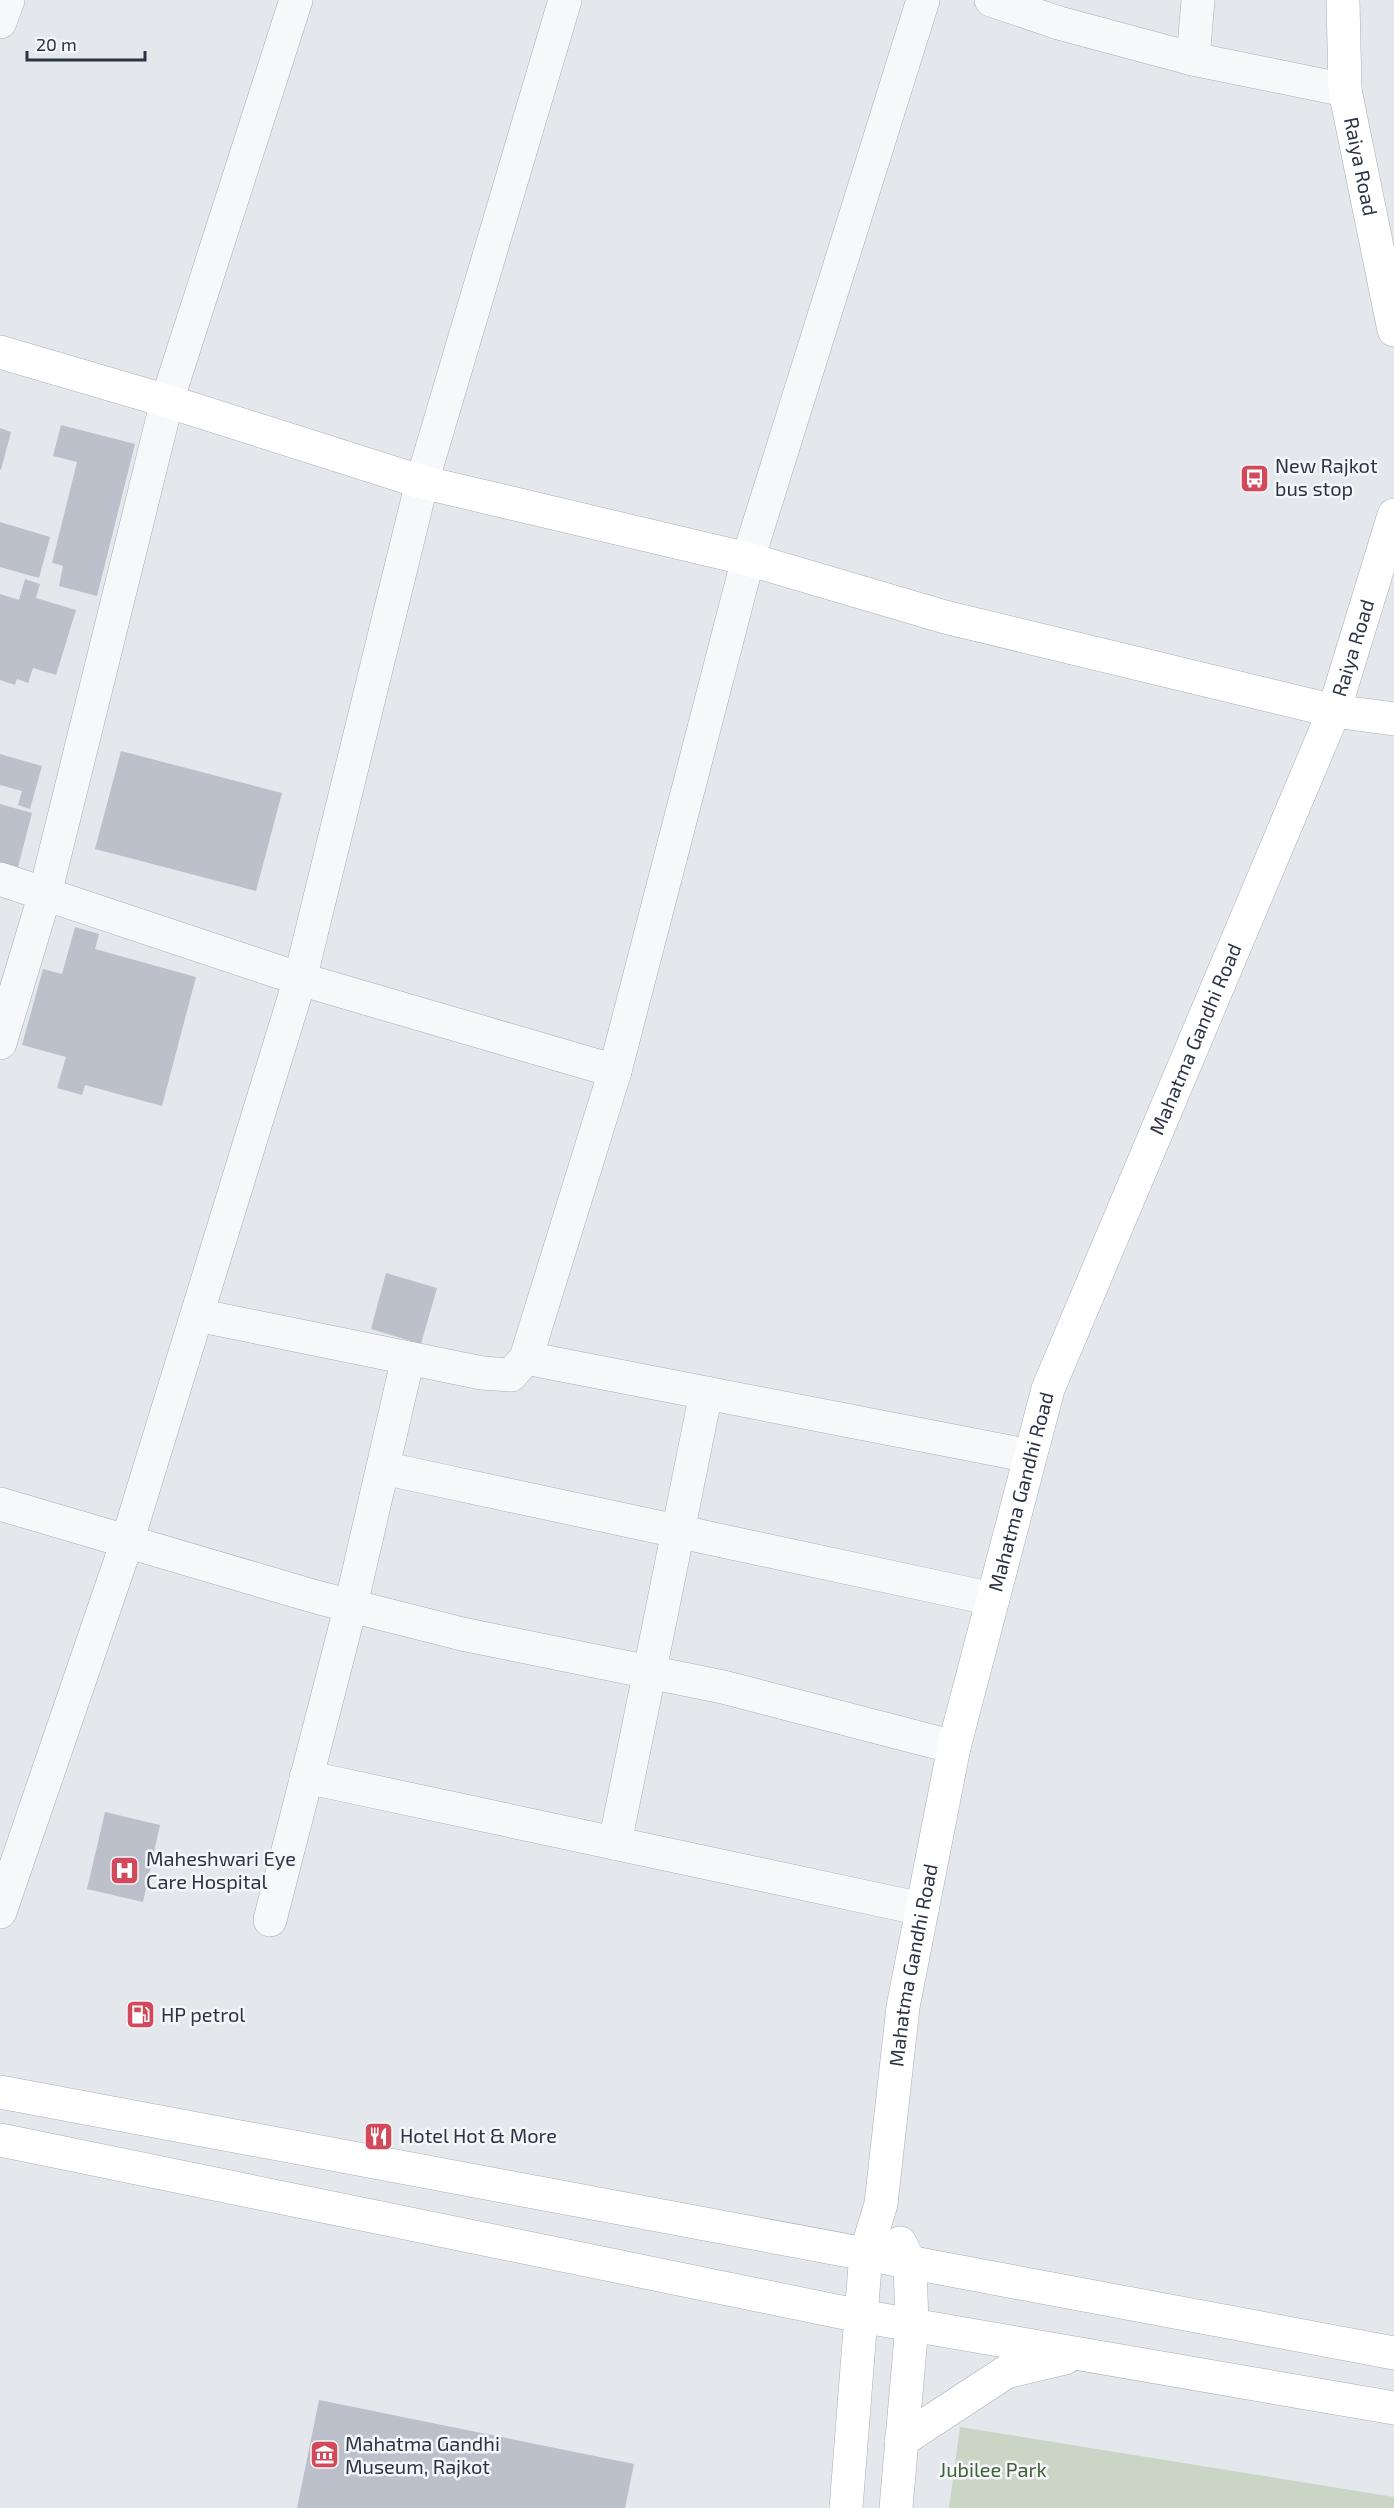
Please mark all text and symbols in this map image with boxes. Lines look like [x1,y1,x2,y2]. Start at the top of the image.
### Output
scale bar [27,24,146,62]
text: 20 m [36,33,77,55]
street label: Raiya Road [1340,115,1383,218]
place label: New Rajkot bus stop [1275,453,1378,500]
bus stop icon: New Rajkot bus stop [1238,462,1270,494]
street label: Raiya Road [1326,596,1378,699]
street label: Mahatma Gandhi Road [1144,939,1246,1138]
street label: Mahatma Gandhi Road [982,1389,1058,1594]
place label: Maheshwari Eye Care Hospital [146,1846,296,1893]
hospital icon: Maheshwari Eye Care Hospital [109,1855,141,1887]
street label: Mahatma Gandhi Road [883,1862,942,2068]
fuel station icon: HP petrol [124,1999,156,2031]
place label: HP petrol [161,2002,245,2026]
restaurant icon: Hotel Hot & More [363,2120,395,2152]
place label: Hotel Hot & More [400,2123,557,2147]
place label: Mahatma Gandhi Museum, Rajkot [345,2431,500,2478]
museum icon: Mahatma Gandhi Museum, Rajkot [308,2439,340,2471]
park label: Jubilee Park [939,2457,1047,2481]

